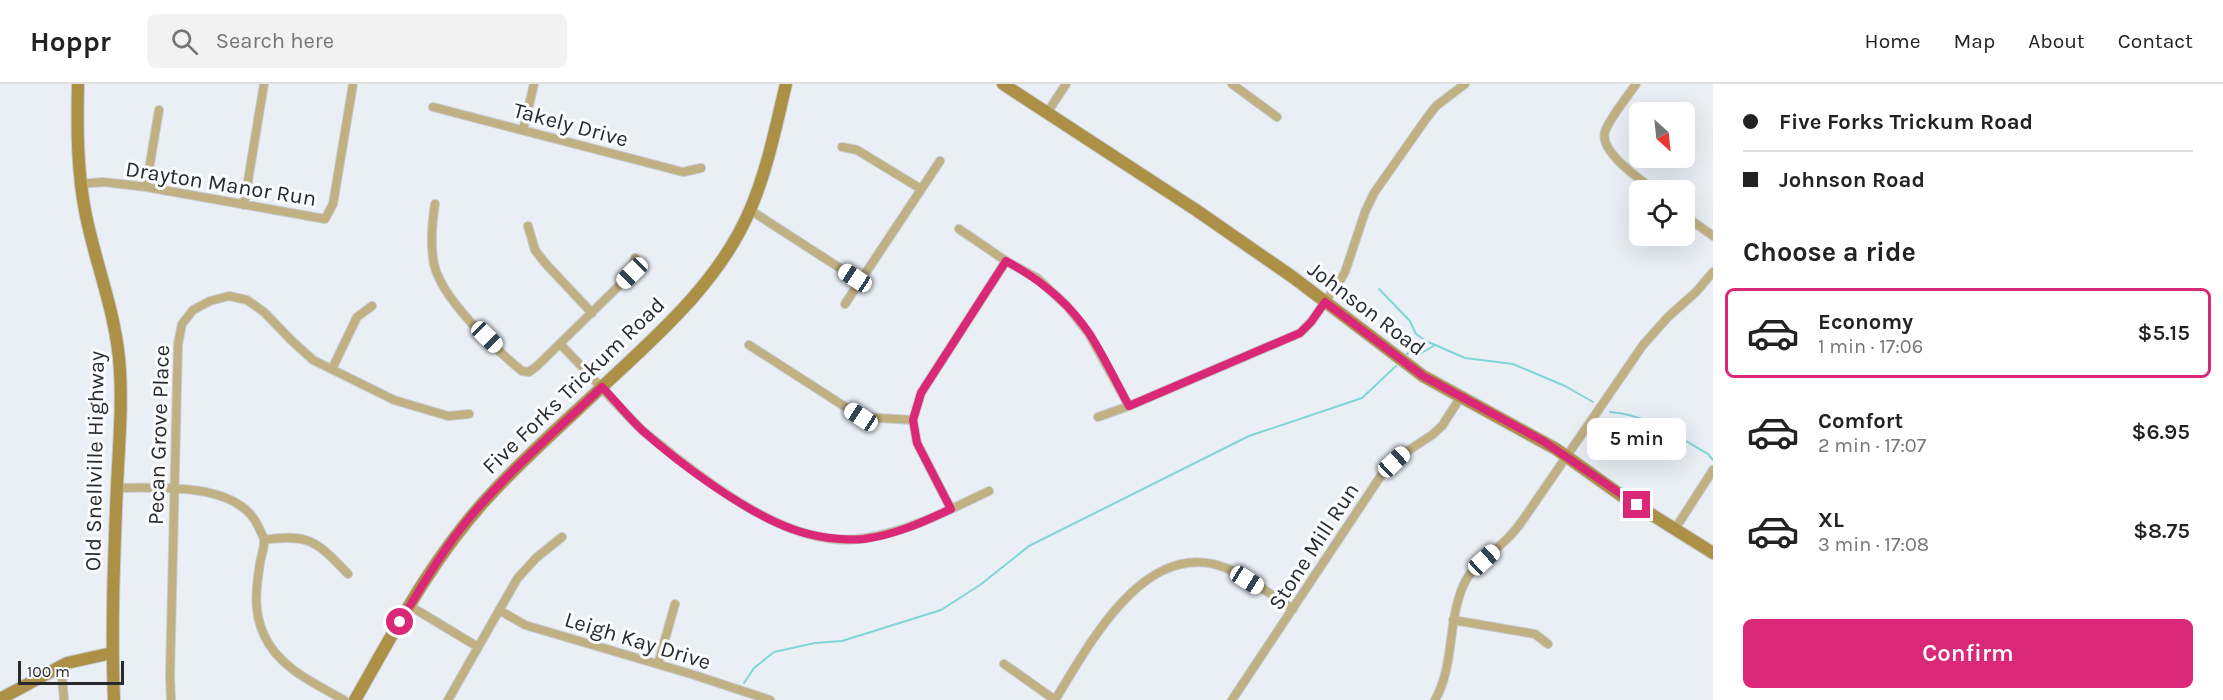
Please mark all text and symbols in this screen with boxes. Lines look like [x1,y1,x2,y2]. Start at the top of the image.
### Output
search box [147,14,567,68]
text: Hoppr [30,25,111,58]
icon: search [168,25,201,58]
text: Search here [216,28,334,54]
text: Home [1865,29,1921,53]
text: Map [1954,29,1995,53]
text: About [2028,29,2085,53]
text: Contact [2118,29,2193,53]
street label: Takely Drive [510,97,631,153]
north arrow [1629,102,1695,168]
map controls [1629,102,1695,246]
text: Five Forks Trickum Road [1779,109,2033,135]
street label: Drayton Manor Run [124,156,318,212]
text: Johnson Road [1779,167,1925,193]
button: locate [1629,180,1695,246]
text: Choose a ride [1743,236,1916,268]
car [613,254,651,292]
street label: Johnson Road [1303,256,1430,361]
car [835,261,875,295]
street label: Five Forks Trickum Road [477,292,670,480]
icon: car [1746,306,1800,360]
text: Economy [1818,309,1913,335]
car [468,318,506,356]
text: $5.15 [2138,320,2190,346]
text: 1 min · 17:06 [1818,335,1923,358]
street label: Pecan Grove Place [143,345,175,526]
street label: Old Snellville Highway [80,351,110,571]
car [841,400,881,434]
icon: car [1746,405,1800,459]
text: Comfort [1818,408,1903,434]
callout: 5 min [1588,418,1686,460]
text: $6.95 [2132,419,2190,445]
text: 5 min [1609,427,1664,450]
text: 2 min · 17:07 [1818,434,1926,457]
car [1375,443,1413,481]
street label: Stone Mill Run [1263,478,1365,615]
route end [1623,491,1650,518]
icon: car [1746,504,1800,558]
text: XL [1818,507,1844,533]
text: $8.75 [2133,518,2190,544]
text: 3 min · 17:08 [1818,533,1929,556]
car [1465,541,1503,579]
car [1227,563,1267,597]
street label: Leigh Kay Drive [562,606,714,676]
route start [386,608,413,635]
button: Confirm [1743,619,2193,688]
scale bar [18,658,124,686]
text: 100 m [27,662,70,681]

